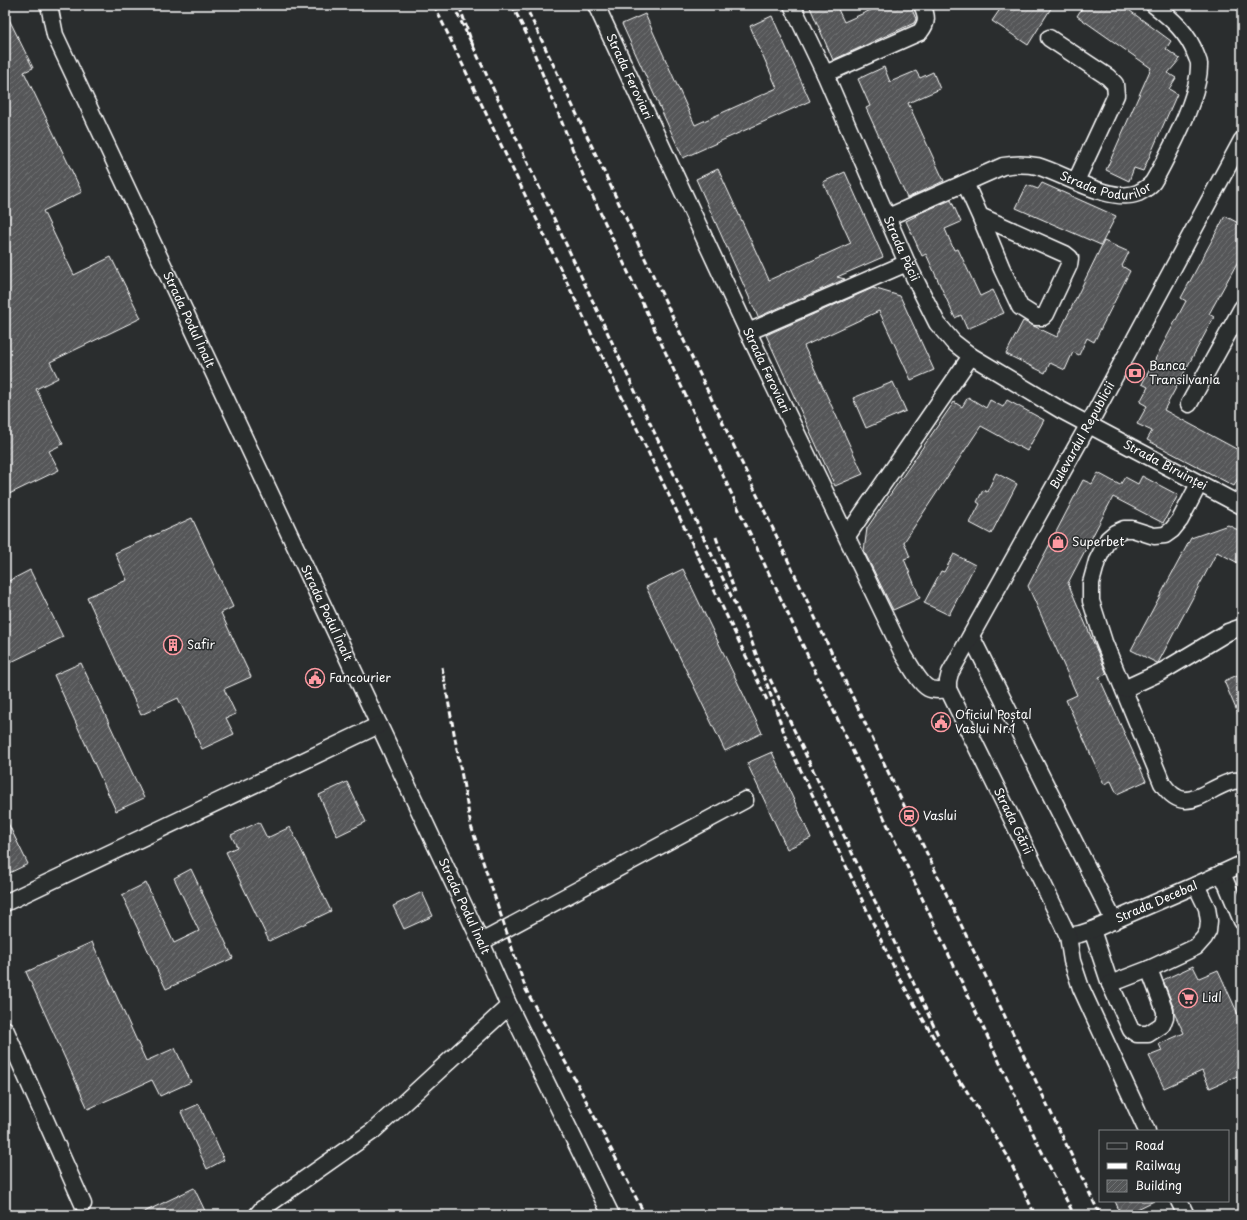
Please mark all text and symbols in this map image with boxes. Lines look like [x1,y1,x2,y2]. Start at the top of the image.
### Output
street label: Strada Feroviari [602,30,658,122]
street label: Strada Podurilor [1057,166,1155,203]
street label: Strada Păcii [880,213,925,284]
street label: Strada Podul Înalt [159,268,220,370]
street label: Strada Feroviari [739,324,796,416]
place label: Banca Transilvania [1149,356,1221,388]
bank icon: Banca Transilvania [1124,362,1146,384]
street label: Bulevardul Republicii [1044,378,1118,492]
street label: Strada Biruinței [1120,435,1211,494]
shop icon: Superbet [1047,531,1069,553]
place label: Superbet [1072,532,1125,550]
street label: Strada Podul Înalt [297,561,358,664]
building icon: Safir [162,634,184,656]
place label: Safir [187,635,216,653]
public building icon: Fancourier [304,667,326,689]
place label: Fancourier [329,668,391,686]
place label: Oficiul Poștal Vaslui Nr.1 [955,705,1032,737]
public building icon: Oficiul Poștal Vaslui Nr.1 [930,711,952,733]
street label: Strada Gării [990,784,1038,857]
station icon: Vaslui [898,805,920,827]
place label: Vaslui [923,806,957,824]
street label: Strada Podul Înalt [435,855,495,957]
street label: Strada Decebal [1112,875,1200,927]
supermarket icon: Lidl [1177,987,1199,1009]
place label: Lidl [1202,988,1222,1006]
legend [1099,1130,1229,1202]
text: Road [1135,1136,1164,1154]
text: Railway [1135,1156,1181,1174]
text: Building [1135,1176,1182,1194]

